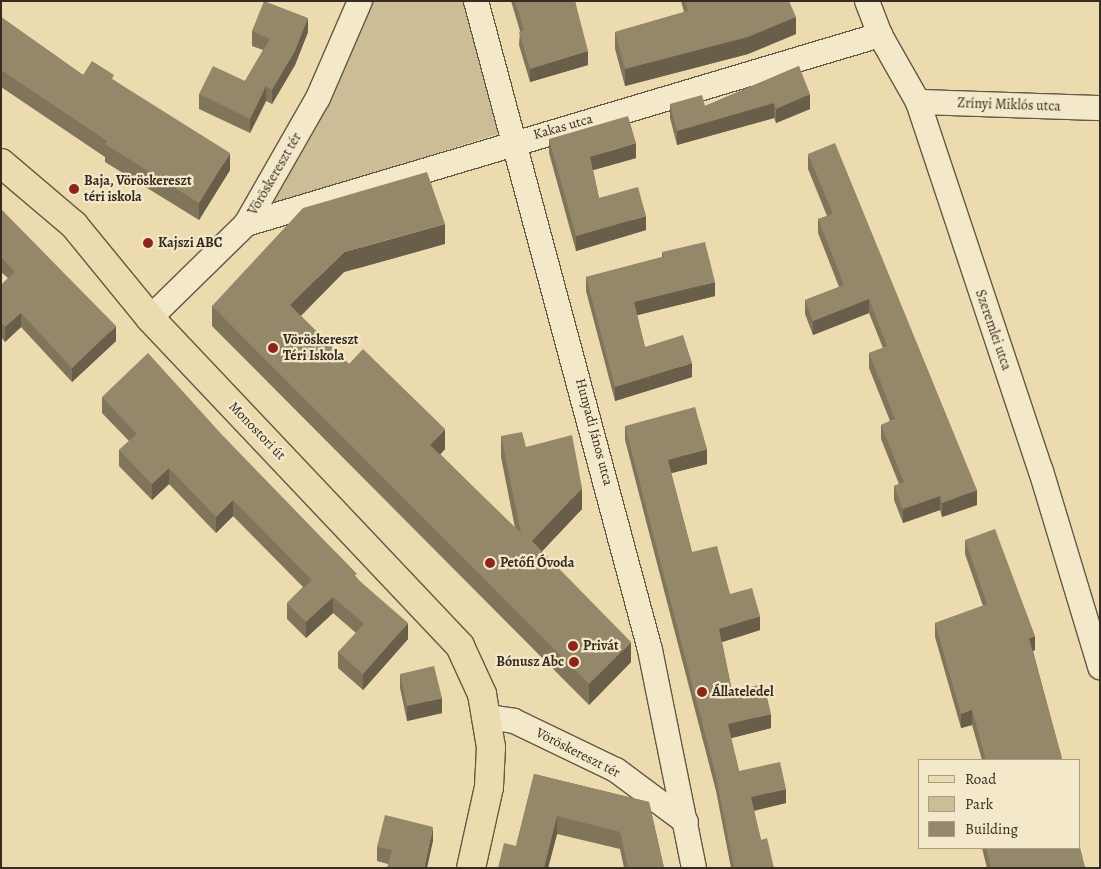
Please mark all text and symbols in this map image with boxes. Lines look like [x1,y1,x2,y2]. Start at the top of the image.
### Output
street label: Zrínyi Miklós utca [957,95,1061,115]
street label: Kakas utca [531,110,595,144]
street label: Vöröskereszt tér [245,130,305,218]
place label: Baja, Vöröskereszt téri iskola [84,173,192,206]
marker: Baja, Vöröskereszt téri iskola [68,183,80,195]
place label: Kajszi ABC [158,235,222,251]
marker: Kajszi ABC [142,237,154,249]
street label: Szeremlei utca [971,287,1015,373]
place label: Vöröskereszt Téri Iskola [283,332,359,364]
marker: Vöröskereszt Téri Iskola [267,342,279,354]
street label: Hunyadi János utca [572,376,616,488]
street label: Monostori út [225,398,289,464]
place label: Petőfi Óvoda [500,555,575,571]
marker: Petőfi Óvoda [484,557,496,569]
place label: Privát [583,638,619,654]
marker: Privát [567,640,579,652]
place label: Bónusz Abc [496,654,564,670]
marker: Bónusz Abc [568,656,580,668]
place label: Állateledel [712,684,774,700]
marker: Állateledel [696,686,708,698]
street label: Vöröskereszt tér [533,725,623,781]
legend [918,759,1081,849]
text: Road [965,769,996,789]
text: Park [965,794,993,814]
text: Building [965,819,1018,839]

